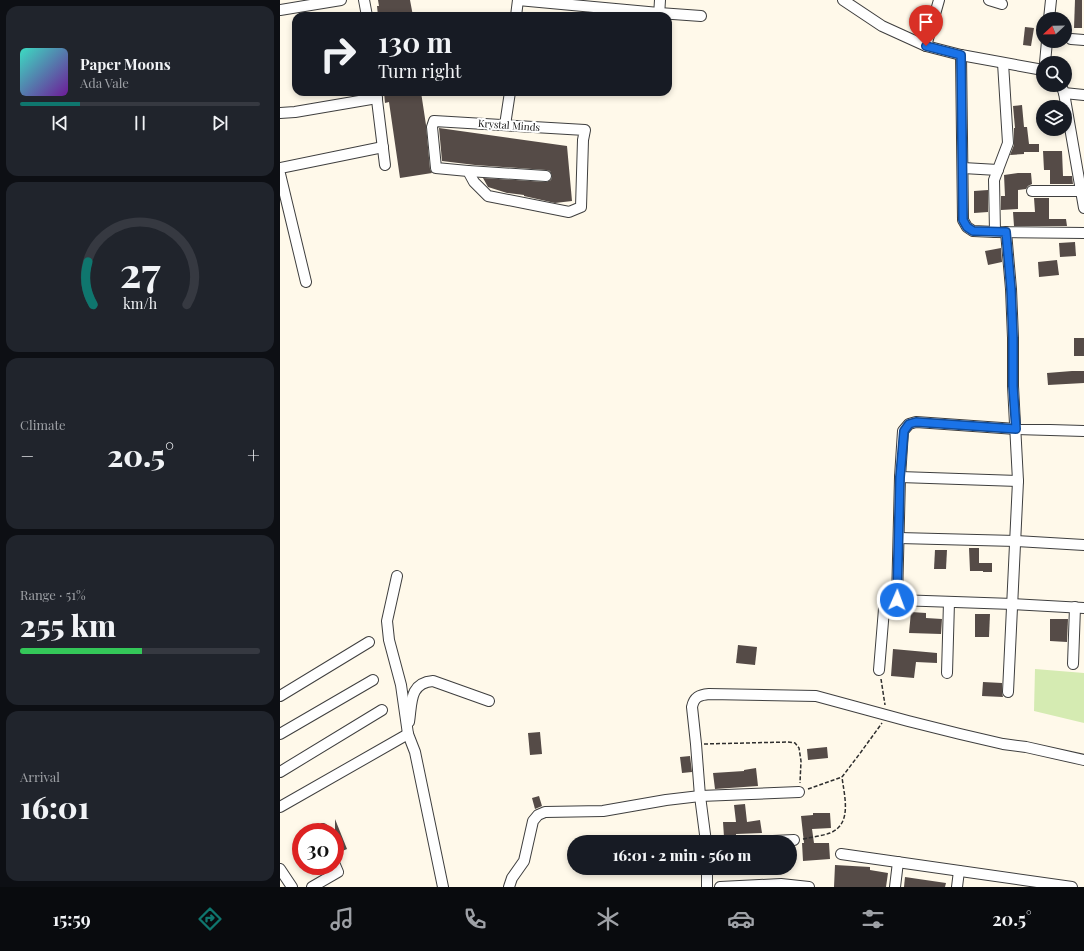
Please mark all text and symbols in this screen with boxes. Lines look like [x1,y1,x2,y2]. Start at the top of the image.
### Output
pin [909,5,943,46]
icon: arrive [915,11,937,33]
north arrow [1036,12,1072,48]
map controls [1036,12,1072,136]
text: 130 m [378,23,452,60]
icon: right [312,28,364,80]
text: Paper Moons [80,54,171,74]
button: search [1036,56,1072,92]
text: Turn right [378,59,461,83]
text: Ada Vale [80,74,129,91]
button: layers [1036,100,1072,136]
icon: previous [49,112,71,134]
icon: pause [129,112,151,134]
icon: next [209,112,231,134]
street label: Krystal Minds [477,116,541,134]
text: 27 [120,243,160,298]
text: km/h [123,294,158,313]
text: Climate [20,416,66,433]
text: 20.5° [107,435,174,475]
text: − [20,440,34,470]
text: + [247,440,260,470]
position arrow [876,579,918,621]
text: Range · 51% [20,586,86,603]
text: 255 km [20,605,116,645]
text: Arrival [20,768,60,785]
text: 16:01 [20,787,89,827]
speed limit sign: 30 [292,823,344,875]
text: 16:01 · 2 min · 560 m [613,845,751,865]
icon: directions [196,905,224,933]
icon: music [328,905,356,933]
icon: phone [461,905,489,933]
icon: climate [594,905,622,933]
icon: car [727,905,755,933]
icon: filters [859,905,887,933]
text: 15:59 [52,907,91,931]
text: 20.5° [992,907,1032,931]

